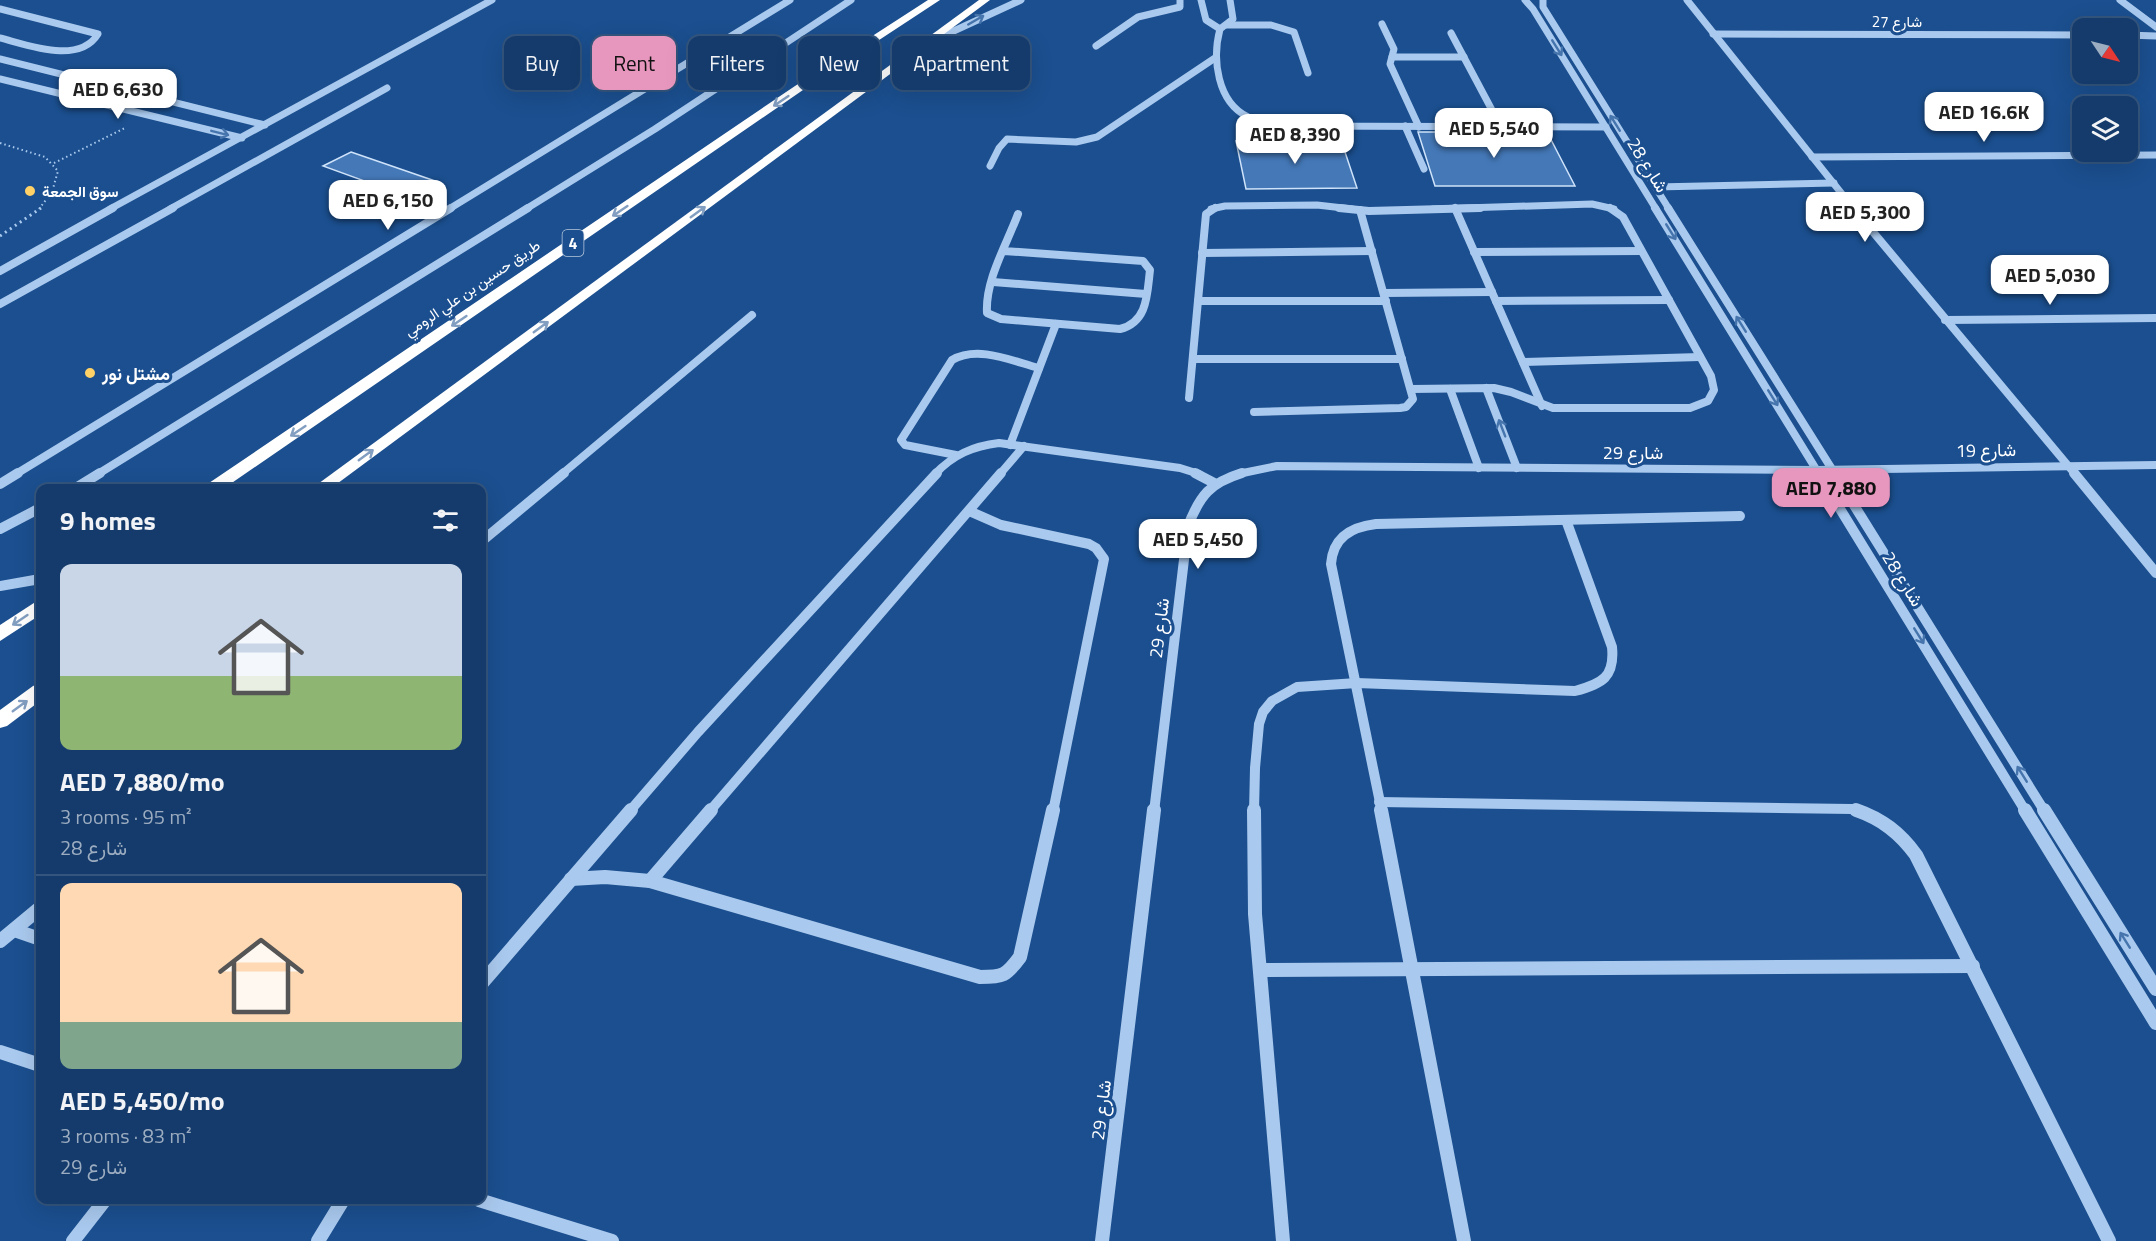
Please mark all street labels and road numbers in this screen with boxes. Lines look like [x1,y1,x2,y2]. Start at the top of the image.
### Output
street label: شارع 27 [1872,10,1922,33]
street label: شارع 28 [1621,132,1675,198]
road number: 4 [562,230,584,256]
street label: طريق حسين بن علي الرومي [399,234,546,344]
street label: شارع 19 [1956,436,2016,464]
street label: شارع 29 [1603,439,1663,466]
street label: شارع 28 [1876,546,1930,612]
street label: شارع 29 [1142,596,1176,660]
street label: شارع 29 [1084,1078,1118,1142]

